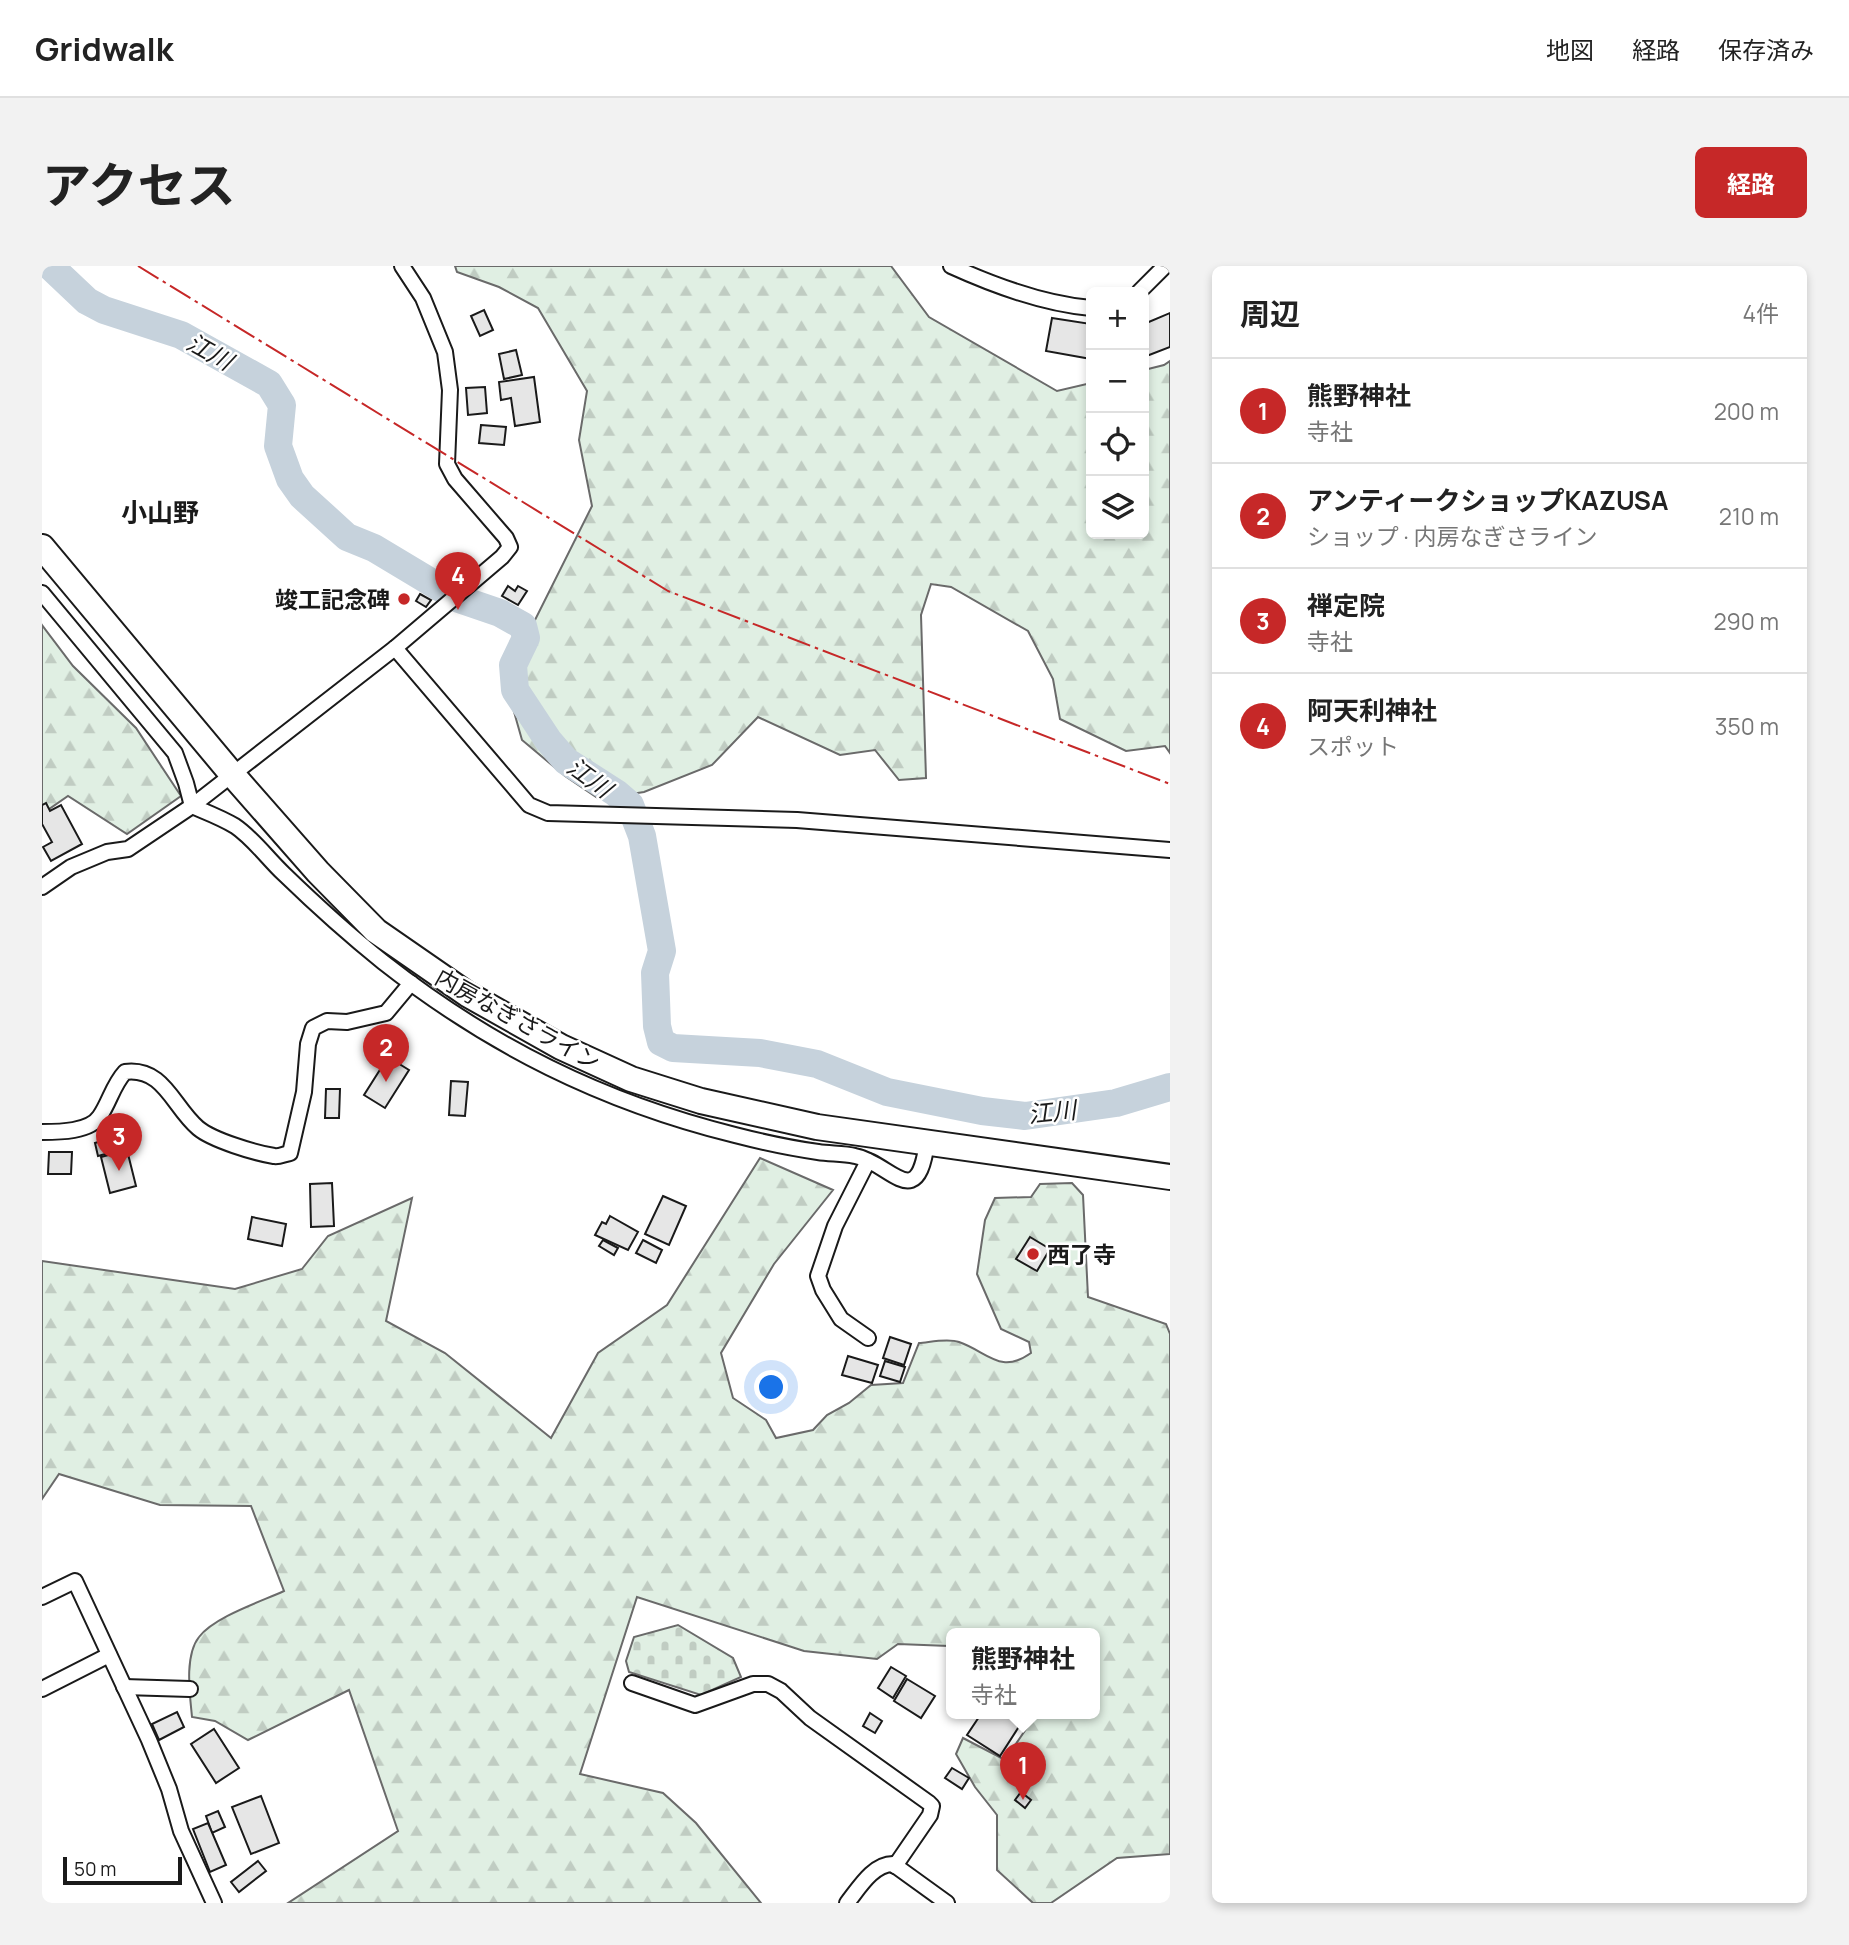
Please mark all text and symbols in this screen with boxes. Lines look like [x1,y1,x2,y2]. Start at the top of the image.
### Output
text: Gridwalk [35,26,173,71]
text: 地図 [1546,33,1594,66]
text: 経路 [1632,33,1680,66]
text: 保存済み [1718,33,1814,66]
button: 経路 [1695,147,1807,218]
text: アクセス [42,151,236,218]
map controls [1086,287,1149,539]
button: + [1086,287,1149,350]
text: 周辺 [1240,293,1300,334]
text: 4件 [1742,297,1779,329]
water label: 江川 [181,325,242,379]
button: − [1086,350,1149,413]
text: 熊野神社 [1307,377,1411,413]
text: 1 [1258,395,1268,427]
text: 200 m [1714,395,1779,427]
button: locate [1086,413,1149,476]
text: 寺社 [1307,415,1353,447]
button: layers [1086,476,1149,539]
text: アンティークショップKAZUSA [1307,482,1668,518]
district label: 小山野 [121,494,199,530]
text: 2 [1256,500,1270,532]
text: 210 m [1719,500,1779,532]
text: ショップ · 内房なぎさライン [1307,520,1597,552]
pin: 4 [435,552,481,610]
place label: 竣工記念碑 [275,583,390,615]
text: 禅定院 [1307,587,1385,623]
marker: 竣工記念碑 [396,591,412,607]
text: 3 [1256,605,1270,637]
text: 290 m [1713,605,1779,637]
text: 寺社 [1307,625,1353,657]
text: 阿天利神社 [1307,692,1437,728]
text: 4 [1256,710,1270,742]
text: 350 m [1715,710,1779,742]
text: スポット [1307,730,1399,762]
water label: 江川 [561,750,622,806]
street label: 内房なぎさライン [430,960,606,1078]
pin: 2 [363,1024,409,1082]
water label: 江川 [1026,1092,1081,1130]
pin: 3 [96,1113,142,1171]
place label: 西了寺 [1047,1238,1116,1270]
marker: 西了寺 [1025,1246,1041,1262]
your location [754,1370,788,1404]
popup [946,1628,1100,1719]
text: 熊野神社 [971,1640,1075,1676]
text: 寺社 [971,1678,1017,1710]
pin: 1 [1000,1742,1046,1800]
scale bar [63,1854,182,1886]
text: 50 m [74,1856,116,1882]

